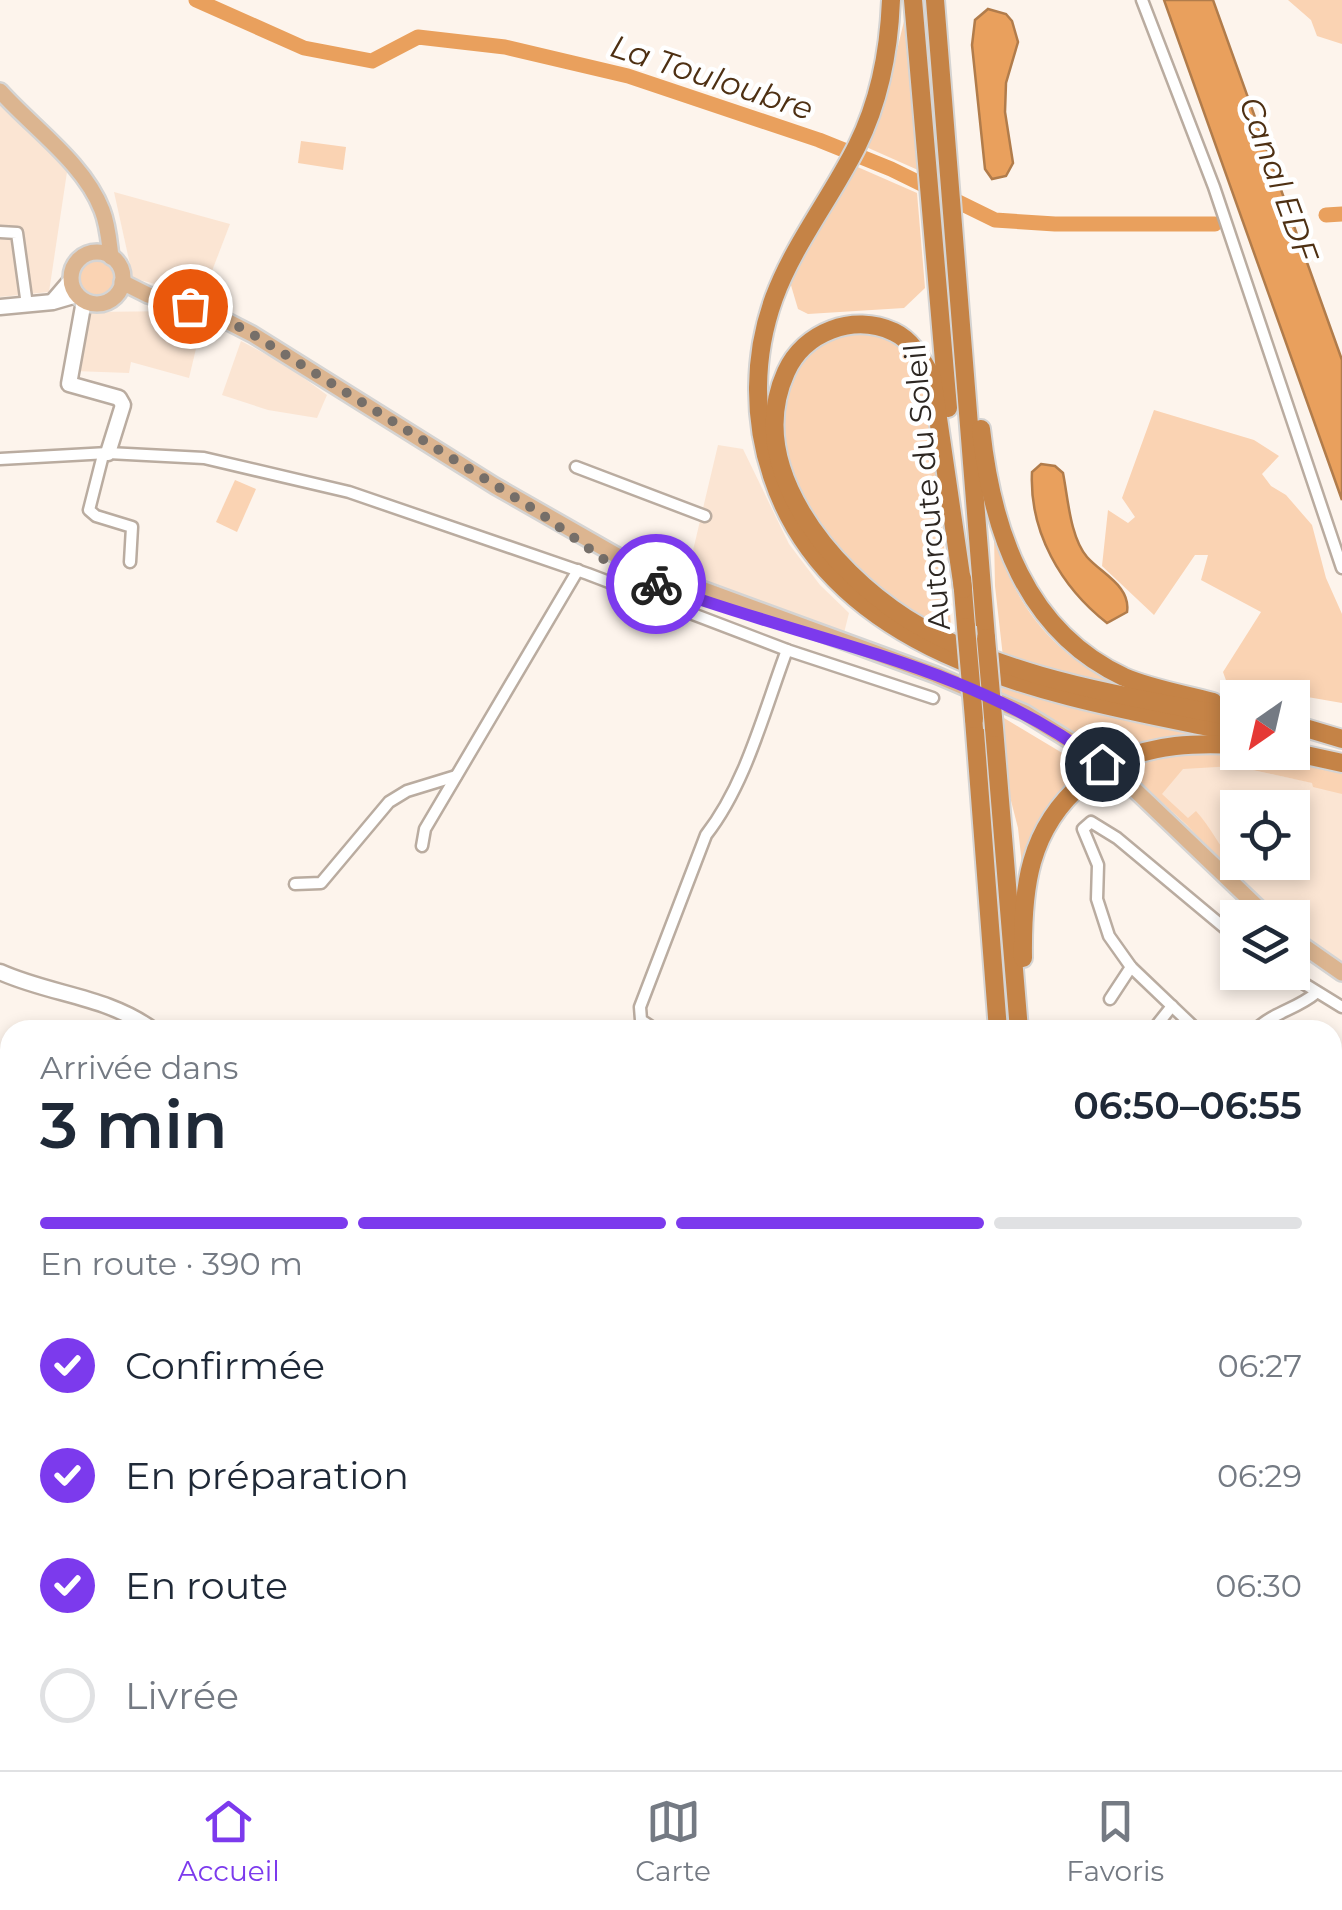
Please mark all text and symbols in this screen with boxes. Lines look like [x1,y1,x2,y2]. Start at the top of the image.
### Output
water label: La Touloubre [606,26,818,128]
water label: Canal EDF [1231,91,1327,268]
pin [148,264,233,349]
icon: bag [163,279,218,334]
street label: Autoroute du Soleil [896,342,958,632]
courier [606,534,706,634]
icon: bike [629,557,684,612]
north arrow [1220,680,1310,770]
map controls [1220,680,1310,990]
pin [1060,722,1145,807]
icon: home [1075,737,1130,792]
button: locate [1220,790,1310,880]
button: layers [1220,900,1310,990]
text: Arrivée dans [40,1048,238,1087]
text: 06:50–06:55 [1073,1082,1302,1129]
text: 3 min [40,1085,228,1164]
text: En route · 390 m [40,1244,303,1283]
icon: check [40,1338,95,1393]
text: Confirmée [125,1342,325,1389]
text: 06:27 [1218,1346,1302,1385]
icon: check [40,1448,95,1503]
text: En préparation [125,1452,409,1499]
text: 06:29 [1217,1456,1302,1495]
icon: check [40,1558,95,1613]
text: En route [125,1562,288,1609]
text: 06:30 [1215,1566,1302,1605]
text: Livrée [125,1672,239,1719]
tab: Accueil [178,1794,280,1888]
tab: Carte [635,1794,711,1888]
tab: Favoris [1066,1794,1164,1888]

